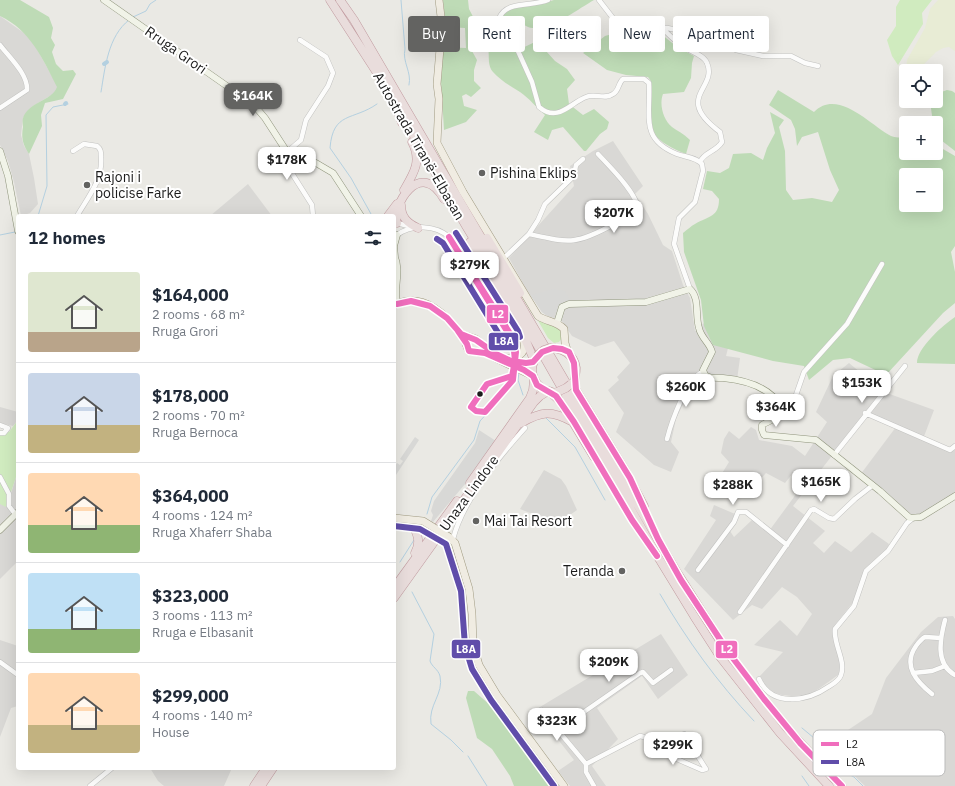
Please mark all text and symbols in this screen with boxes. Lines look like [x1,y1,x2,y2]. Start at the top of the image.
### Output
chip: Buy [408,16,460,52]
chip: Rent [468,16,525,52]
chip: Filters [533,16,601,52]
chip: New [609,16,665,52]
chip: Apartment [673,16,769,52]
street label: Rruga Grori [142,22,210,78]
map controls [899,64,943,212]
button: locate [899,64,943,108]
street label: Autostrada Tiranë-Elbasan [369,69,469,223]
pin: $164K [225,83,281,117]
text: $164K [233,87,273,104]
button: + [899,116,943,160]
pin: $178K [259,147,315,181]
text: $178K [267,151,307,168]
place label: Pishina Eklips [490,164,577,182]
place label: Rajoni i policise Farke [95,168,182,202]
marker: Pishina Eklips [477,168,487,178]
button: − [899,168,943,212]
marker: Rajoni i policise Farke [82,180,92,190]
pin: $207K [586,200,642,234]
text: $207K [594,204,634,221]
text: 12 homes [28,227,105,249]
icon: filters [362,227,384,249]
pin: $279K [442,252,498,286]
text: $279K [450,256,490,273]
text: $164,000 [152,284,229,306]
icon: home [60,288,108,336]
line badge: L2 [486,304,509,324]
text: 2 rooms · 68 m² [152,306,245,323]
text: L2 [492,307,505,321]
text: Rruga Grori [152,323,218,340]
line badge: L8A [488,332,519,351]
text: L8A [494,334,514,348]
pin: $153K [834,370,890,404]
pin: $260K [658,374,714,408]
text: $153K [842,374,882,391]
text: $260K [666,378,706,395]
text: $178,000 [152,385,229,407]
icon: home [60,389,108,437]
unlabelled marker [475,389,485,399]
pin: $364K [748,394,804,428]
text: $364K [756,398,796,415]
text: 2 rooms · 70 m² [152,407,245,424]
text: Rruga Bernoca [152,424,238,441]
street label: Unaza Lindore [435,451,503,534]
pin: $165K [793,469,849,503]
pin: $288K [705,472,761,506]
text: $165K [801,473,841,490]
text: $288K [713,476,753,493]
text: $364,000 [152,485,229,507]
icon: home [60,489,108,537]
text: 4 rooms · 124 m² [152,507,253,524]
place label: Mai Tai Resort [484,512,572,530]
marker: Mai Tai Resort [471,516,481,526]
text: Rruga Xhaferr Shaba [152,524,272,541]
place label: Teranda [563,562,615,580]
marker: Teranda [617,566,627,576]
text: $323,000 [152,585,229,607]
icon: home [60,589,108,637]
text: 3 rooms · 113 m² [152,607,253,624]
text: Rruga e Elbasanit [152,624,254,641]
line badge: L8A [451,639,481,659]
line badge: L2 [715,640,738,659]
text: L8A [456,642,476,656]
text: L2 [721,642,734,656]
pin: $209K [581,649,637,683]
text: $209K [589,653,629,670]
text: $299,000 [152,685,229,707]
icon: home [60,689,108,737]
text: 4 rooms · 140 m² [152,707,253,724]
pin: $323K [529,708,585,742]
text: $323K [537,712,577,729]
text: House [152,724,189,741]
legend [813,730,945,776]
pin: $299K [645,732,701,766]
text: $299K [653,736,693,753]
text: L2 [846,737,858,751]
text: L8A [846,755,865,769]

